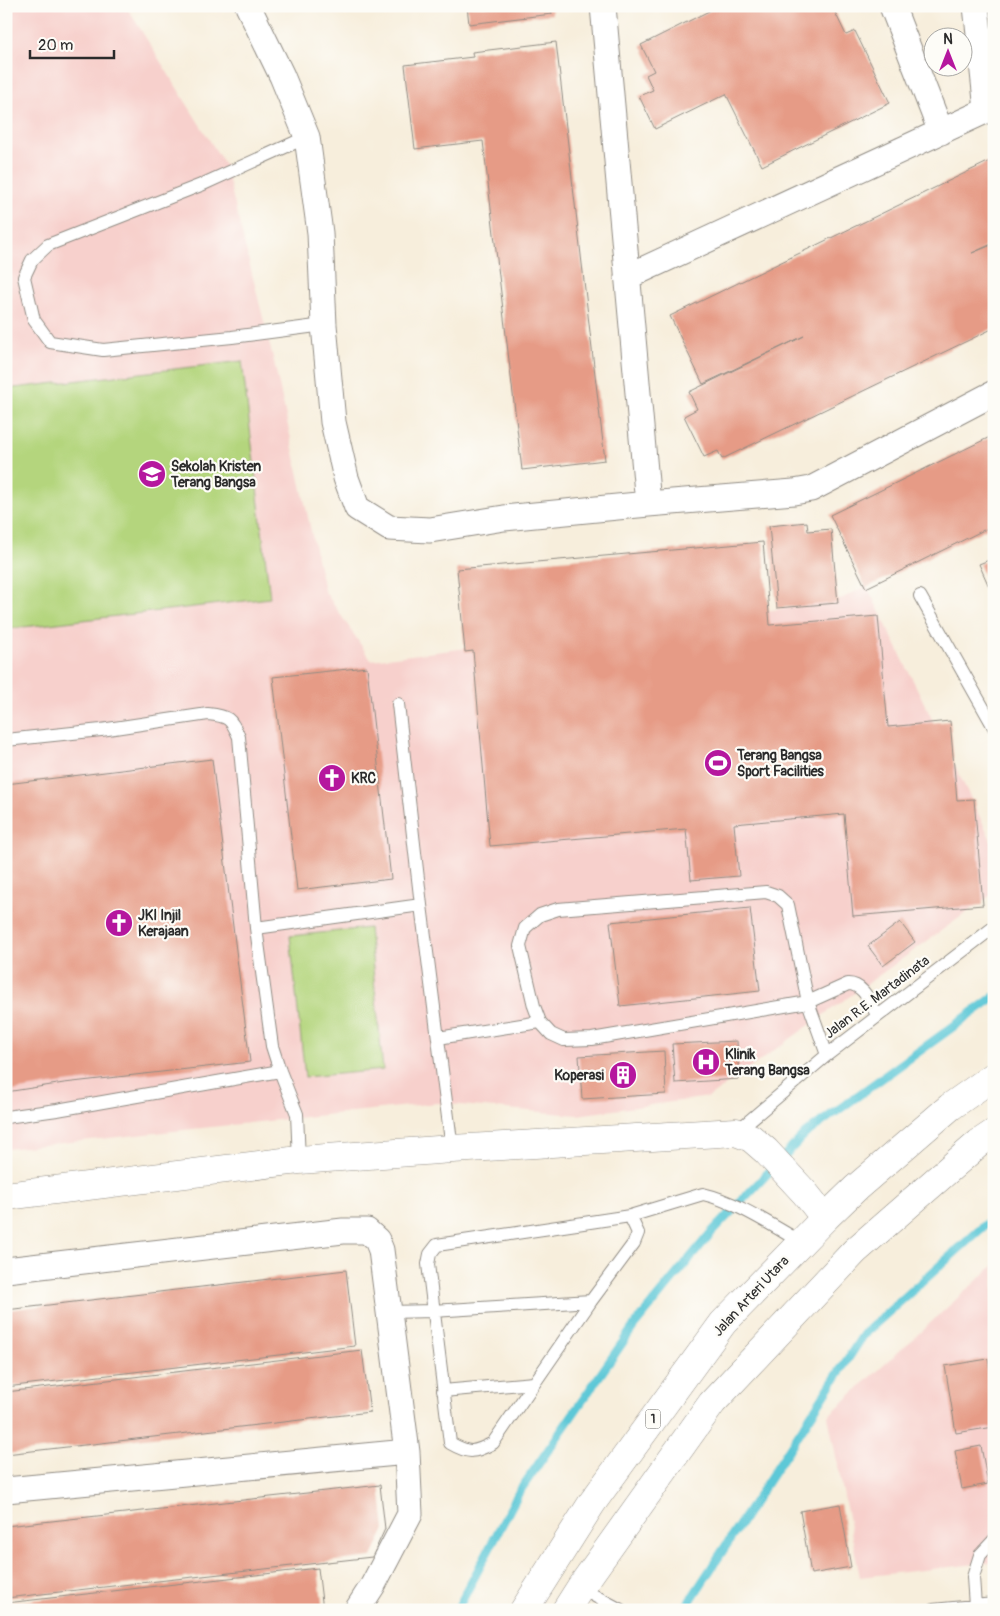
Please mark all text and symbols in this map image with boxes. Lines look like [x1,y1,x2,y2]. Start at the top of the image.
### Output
scale bar [30,28,114,60]
north arrow [922,28,972,78]
text: N [943,31,953,48]
text: 20 m [38,36,73,55]
place label: Sekolah Kristen Terang Bangsa [170,458,261,491]
school or university icon: Sekolah Kristen Terang Bangsa [137,459,167,489]
place label: Terang Bangsa Sport Facilities [736,747,825,780]
sports icon: Terang Bangsa Sport Facilities [703,748,733,778]
church icon: KRC [317,763,347,793]
place label: KRC [351,770,377,787]
place label: JKI Injil Kerajaan [138,907,189,940]
church icon: JKI Injil Kerajaan [104,908,134,938]
street label: Jalan R.E. Martadinata [821,952,933,1042]
place label: Klinik Terang Bangsa [724,1046,810,1079]
hospital icon: Klinik Terang Bangsa [691,1047,721,1077]
building icon: Koperasi [608,1060,638,1090]
place label: Koperasi [554,1067,605,1084]
street label: Jalan Arteri Utara [709,1252,793,1340]
road number: 1 [646,1410,660,1428]

